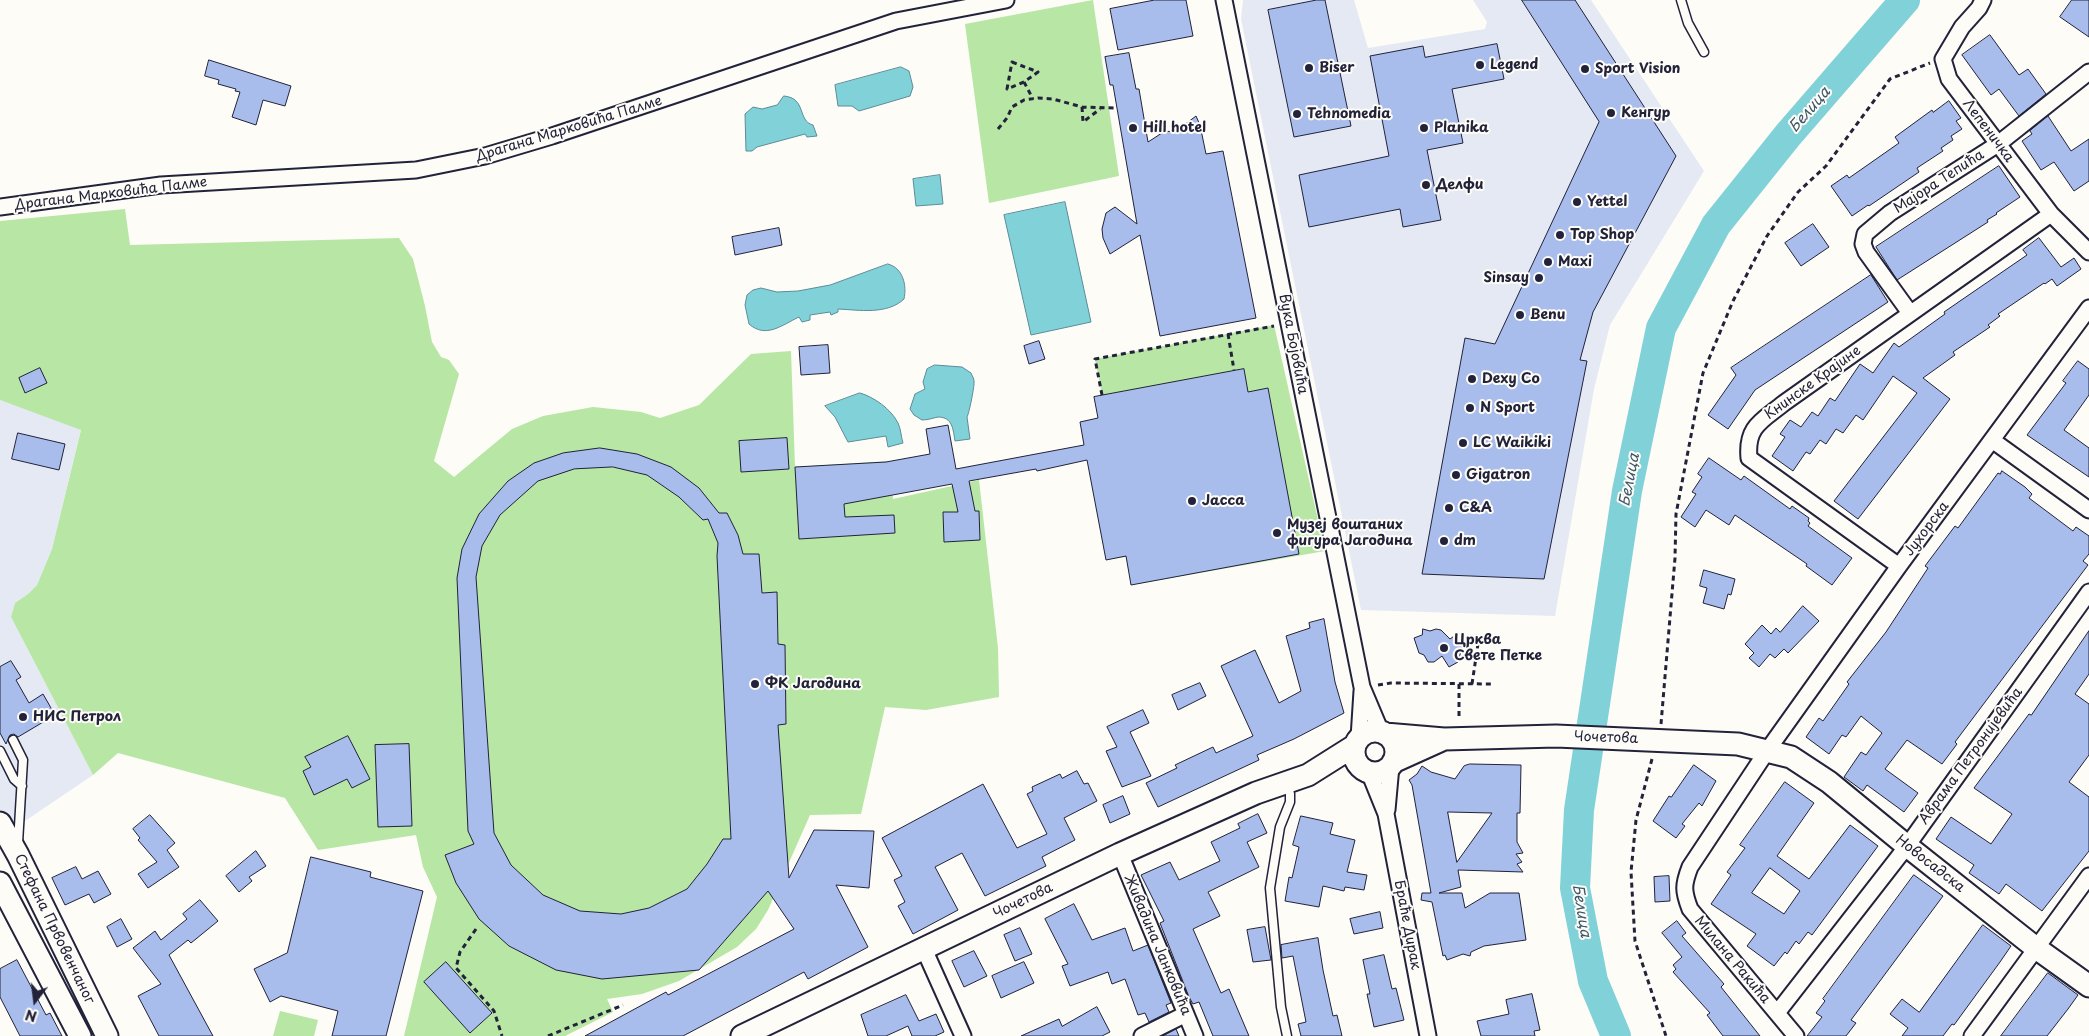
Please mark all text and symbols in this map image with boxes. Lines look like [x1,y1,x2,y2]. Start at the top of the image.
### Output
place label: Legend [1490,57,1538,73]
marker: Legend [1474,59,1486,71]
place label: Biser [1319,60,1355,76]
place label: Sport Vision [1595,61,1680,77]
marker: Biser [1303,62,1315,74]
marker: Sport Vision [1579,63,1591,75]
water label: Белица [1786,84,1834,136]
street label: Драгана Марковића Палме [474,93,664,165]
street label: Лепеничка [1959,96,2017,166]
place label: Кенгур [1621,105,1670,121]
place label: Tehnomedia [1307,106,1391,122]
marker: Кенгур [1605,107,1617,119]
marker: Tehnomedia [1291,108,1303,120]
place label: Hill hotel [1143,120,1206,136]
place label: Planika [1434,120,1489,136]
marker: Hill hotel [1127,122,1139,134]
marker: Planika [1418,122,1430,134]
street label: Мајора Тепића [1891,147,1987,217]
street label: Драгана Марковића Палме [14,174,208,214]
place label: Делфи [1436,177,1483,193]
marker: Делфи [1420,179,1432,191]
place label: Yettel [1587,194,1627,210]
marker: Yettel [1571,196,1583,208]
place label: Top Shop [1570,227,1634,243]
marker: Top Shop [1554,229,1566,241]
place label: Maxi [1558,254,1592,270]
marker: Maxi [1542,256,1554,268]
place label: Sinsay [1483,270,1529,286]
marker: Sinsay [1533,272,1545,284]
street label: Вука Бојовића [1275,292,1311,396]
place label: Benu [1530,307,1565,323]
marker: Benu [1514,309,1526,321]
street label: Книнске Крајине [1762,342,1864,424]
place label: Dexy Co [1482,371,1540,387]
marker: Dexy Co [1466,373,1478,385]
place label: N Sport [1480,400,1535,416]
marker: N Sport [1464,402,1476,414]
place label: LC Waikiki [1473,435,1551,451]
marker: LC Waikiki [1457,437,1469,449]
water label: Белица [1616,452,1644,508]
place label: Gigatron [1466,467,1530,483]
marker: Gigatron [1450,469,1462,481]
place label: Јасса [1202,493,1245,509]
marker: Јасса [1186,495,1198,507]
street label: Јухорска [1901,498,1953,560]
place label: C&A [1459,500,1492,516]
marker: C&A [1443,502,1455,514]
place label: Музеј воштаних фигура Јагодина [1287,517,1413,550]
marker: Музеј воштаних фигура Јагодина [1271,527,1283,539]
place label: dm [1454,533,1476,549]
marker: dm [1438,535,1450,547]
place label: Црква Свете Петке [1454,632,1542,664]
marker: Црква Свете Петке [1438,642,1450,654]
place label: ФК Јагодина [765,676,861,692]
marker: ФК Јагодина [749,678,761,690]
street label: Аврама Петронијевића [1916,684,2026,828]
place label: НИС Петрол [33,709,121,725]
marker: НИС Петрол [17,711,29,723]
street label: Чочетова [1574,728,1638,748]
street label: Новосадска [1892,832,1968,896]
street label: Стефана Првовенчаног [10,851,98,1007]
street label: Живадина Јанковића [1120,872,1194,1018]
street label: Чочетова [991,879,1055,923]
street label: Браће Дирак [1390,879,1424,971]
water label: Белица [1568,883,1594,939]
street label: Милана Ракића [1690,913,1774,1007]
north arrow [10,976,60,1026]
text: N [23,1004,39,1028]

